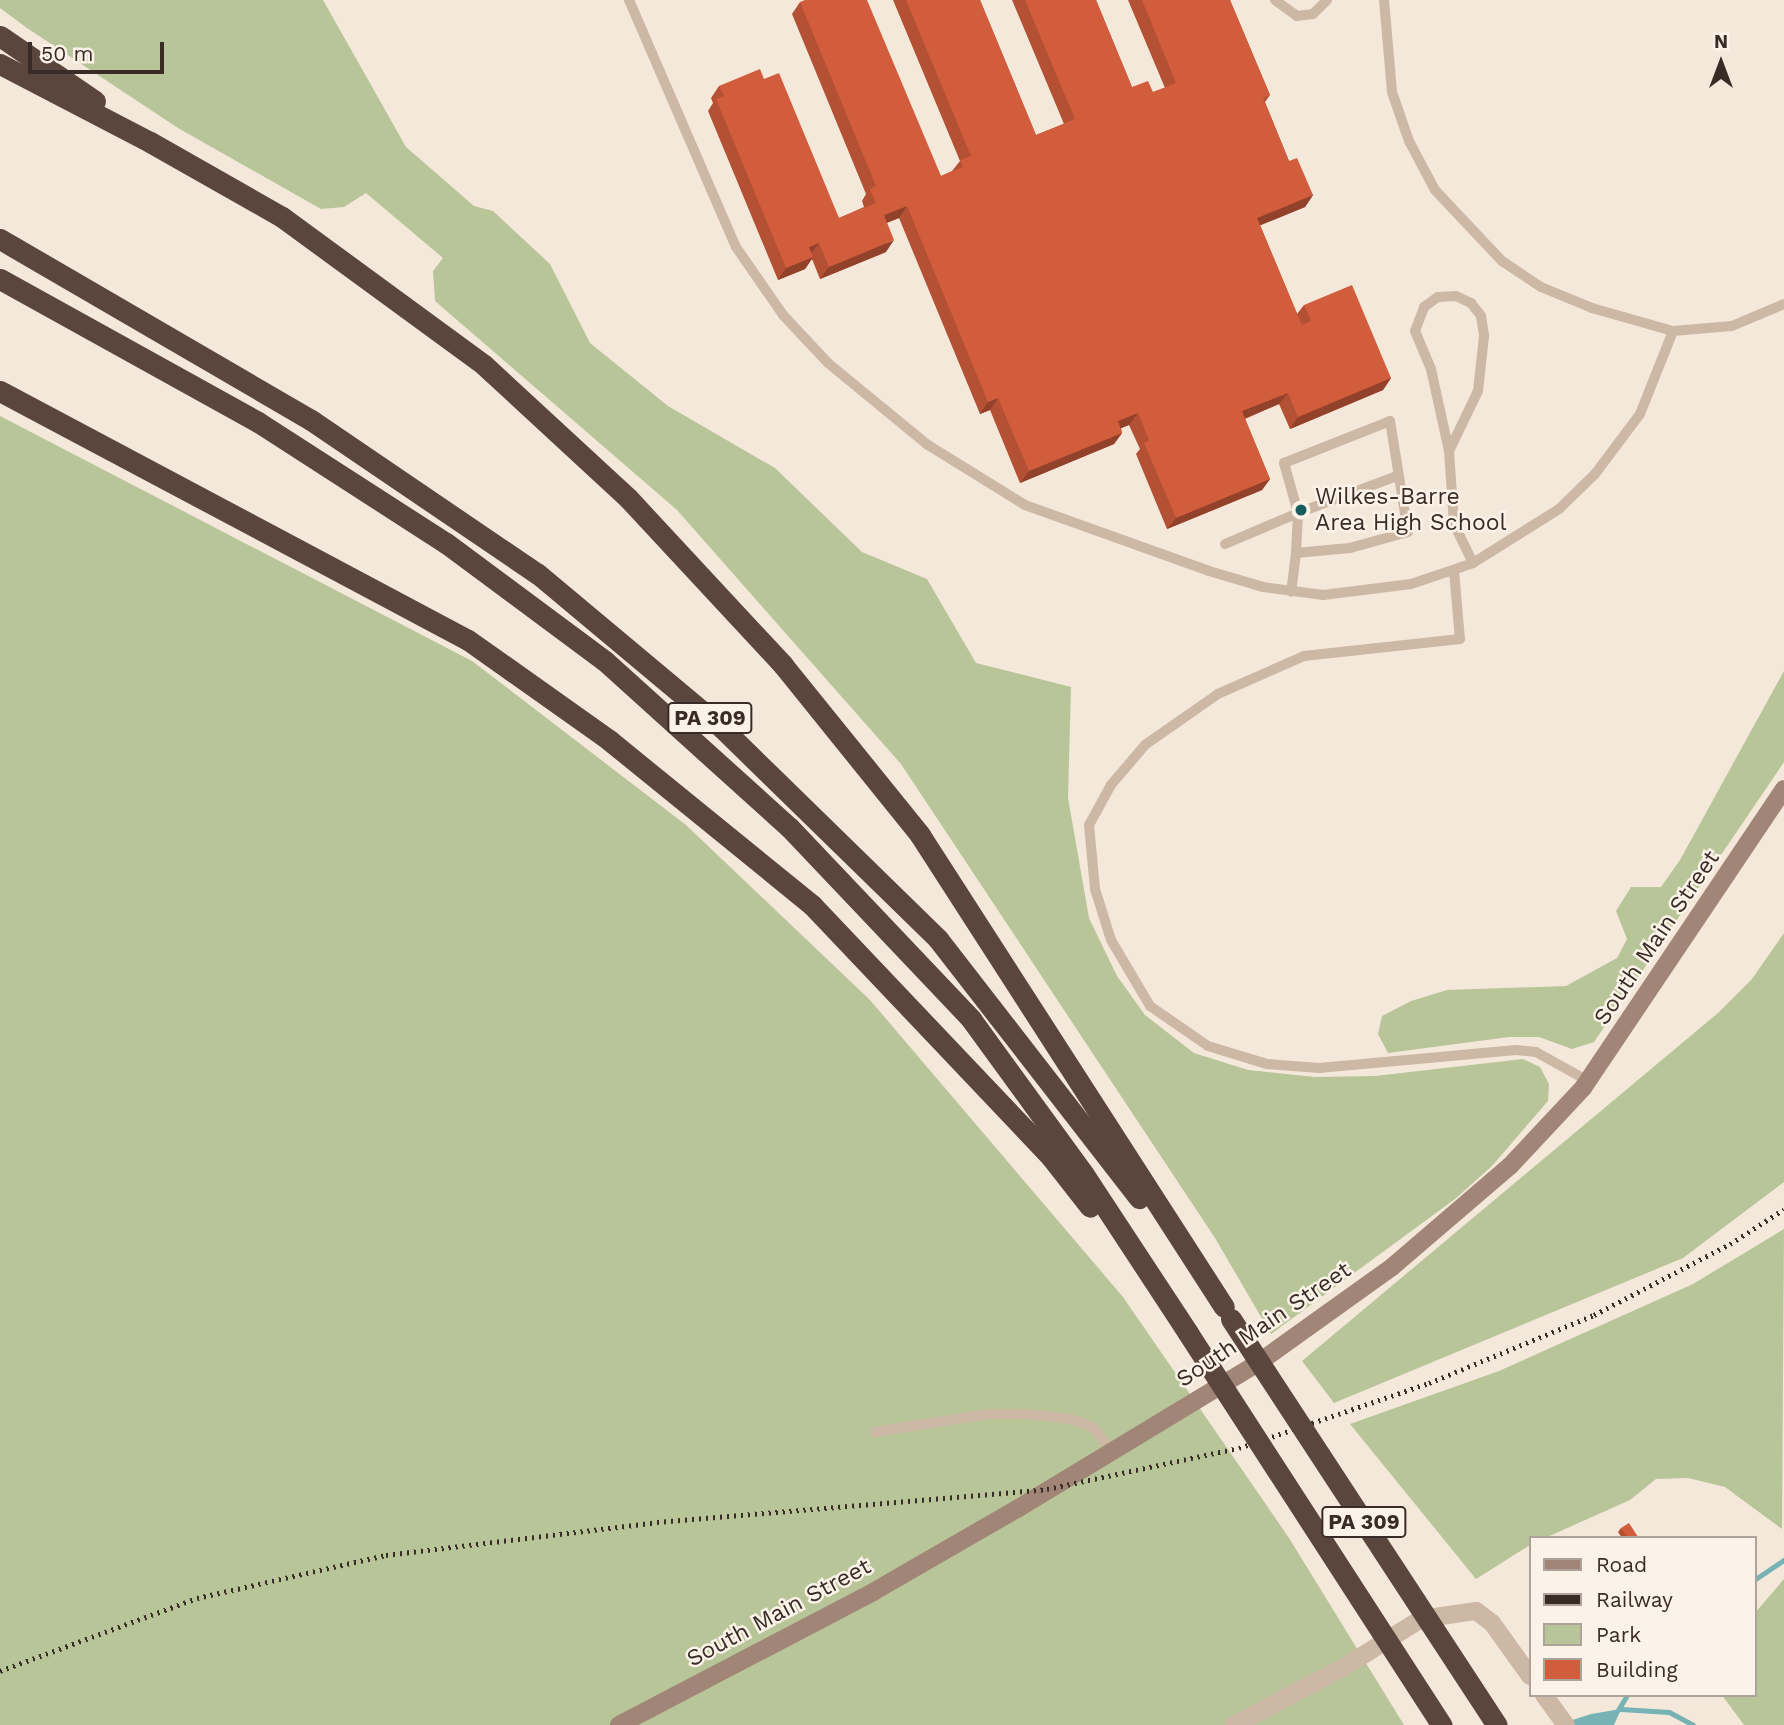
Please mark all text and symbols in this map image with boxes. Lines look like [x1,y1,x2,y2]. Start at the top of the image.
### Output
scale bar [32,28,168,72]
north arrow [1686,28,1756,98]
text: N [1714,30,1728,53]
text: 50 m [41,41,93,66]
place label: Wilkes-Barre Area High School [1315,483,1507,537]
marker: Wilkes-Barre Area High School [1293,502,1309,518]
road number: PA 309 [666,700,754,736]
street label: South Main Street [1588,846,1726,1030]
street label: South Main Street [1172,1256,1356,1394]
road number: PA 309 [1320,1504,1408,1540]
legend [1528,1536,1756,1697]
text: Road [1596,1552,1647,1577]
street label: South Main Street [682,1553,876,1673]
text: Railway [1596,1587,1673,1612]
text: Park [1596,1622,1641,1647]
text: Building [1596,1657,1678,1682]

